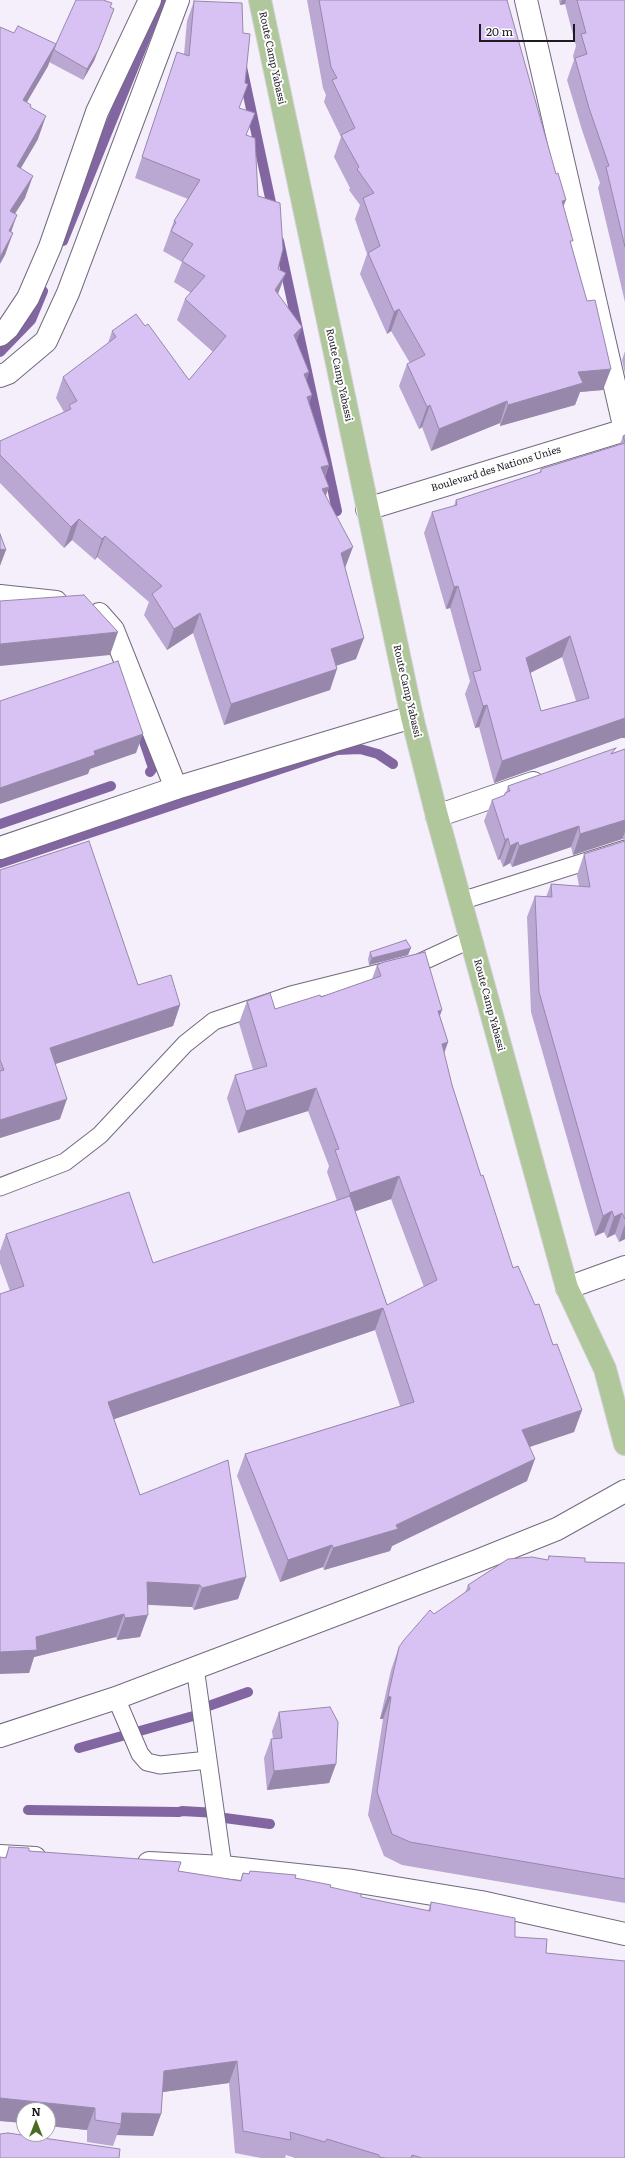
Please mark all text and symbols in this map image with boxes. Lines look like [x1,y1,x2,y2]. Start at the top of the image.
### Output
street label: Route Camp Yabassi [256,10,288,106]
scale bar [481,16,577,42]
text: 20 m [486,22,513,40]
street label: Route Camp Yabassi [323,327,355,423]
street label: Boulevard des Nations Unies [430,444,562,494]
street label: Route Camp Yabassi [390,643,424,739]
street label: Route Camp Yabassi [471,958,507,1052]
north arrow [16,2102,56,2142]
text: N [31,2103,41,2119]

